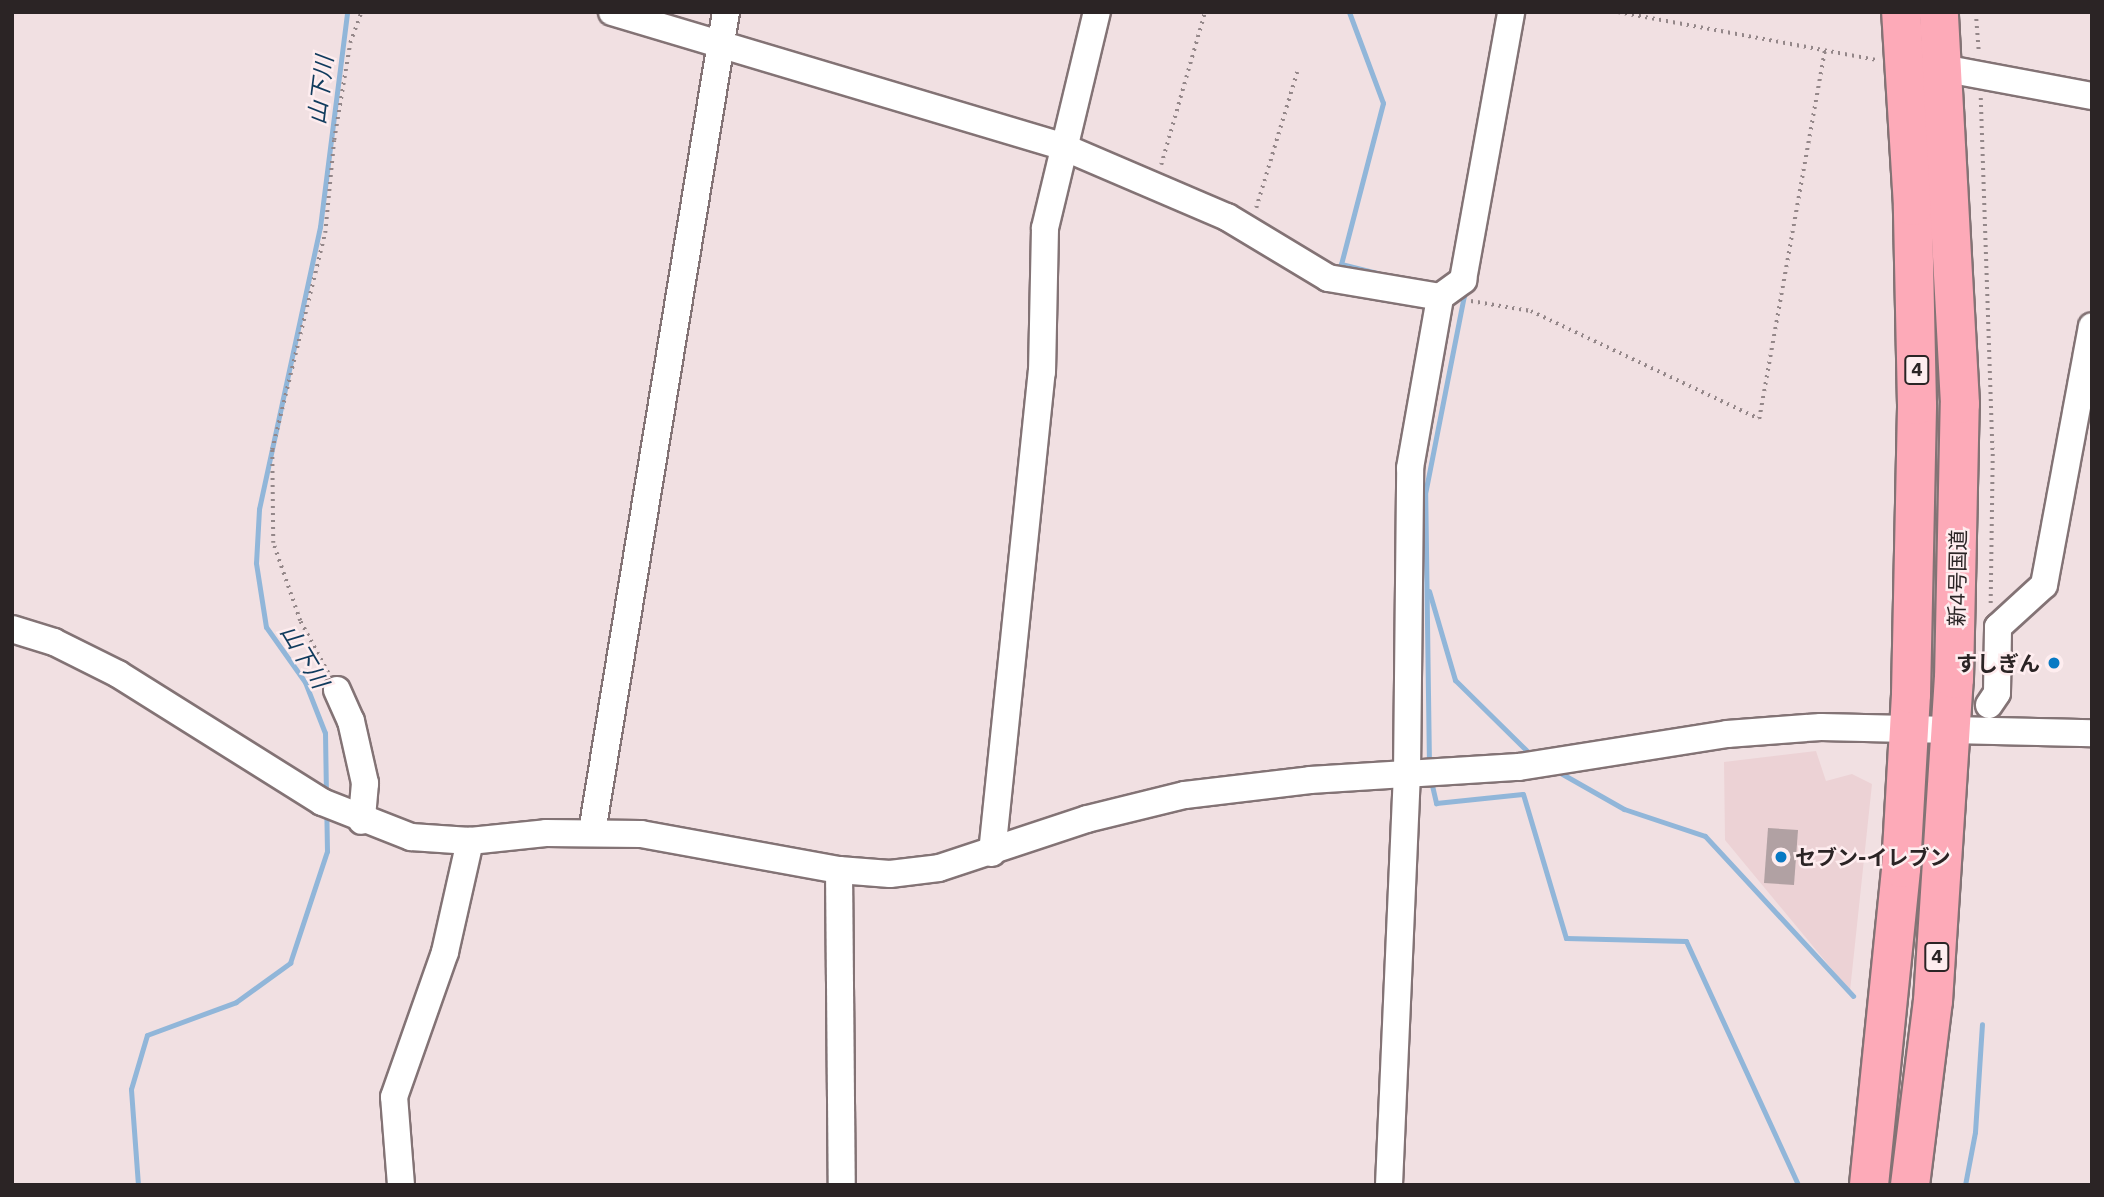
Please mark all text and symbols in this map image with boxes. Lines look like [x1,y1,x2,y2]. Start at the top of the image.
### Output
water label: 山下川 [302,54,338,126]
road number: 4 [1903,354,1931,386]
street label: 新4号国道 [1944,529,1970,627]
water label: 山下川 [275,619,335,693]
place label: すしぎん [1956,650,2040,676]
marker: すしぎん [2046,655,2062,671]
place label: セブン-イレブン [1795,844,1950,870]
marker: セブン-イレブン [1773,849,1789,865]
road number: 4 [1923,942,1951,973]

